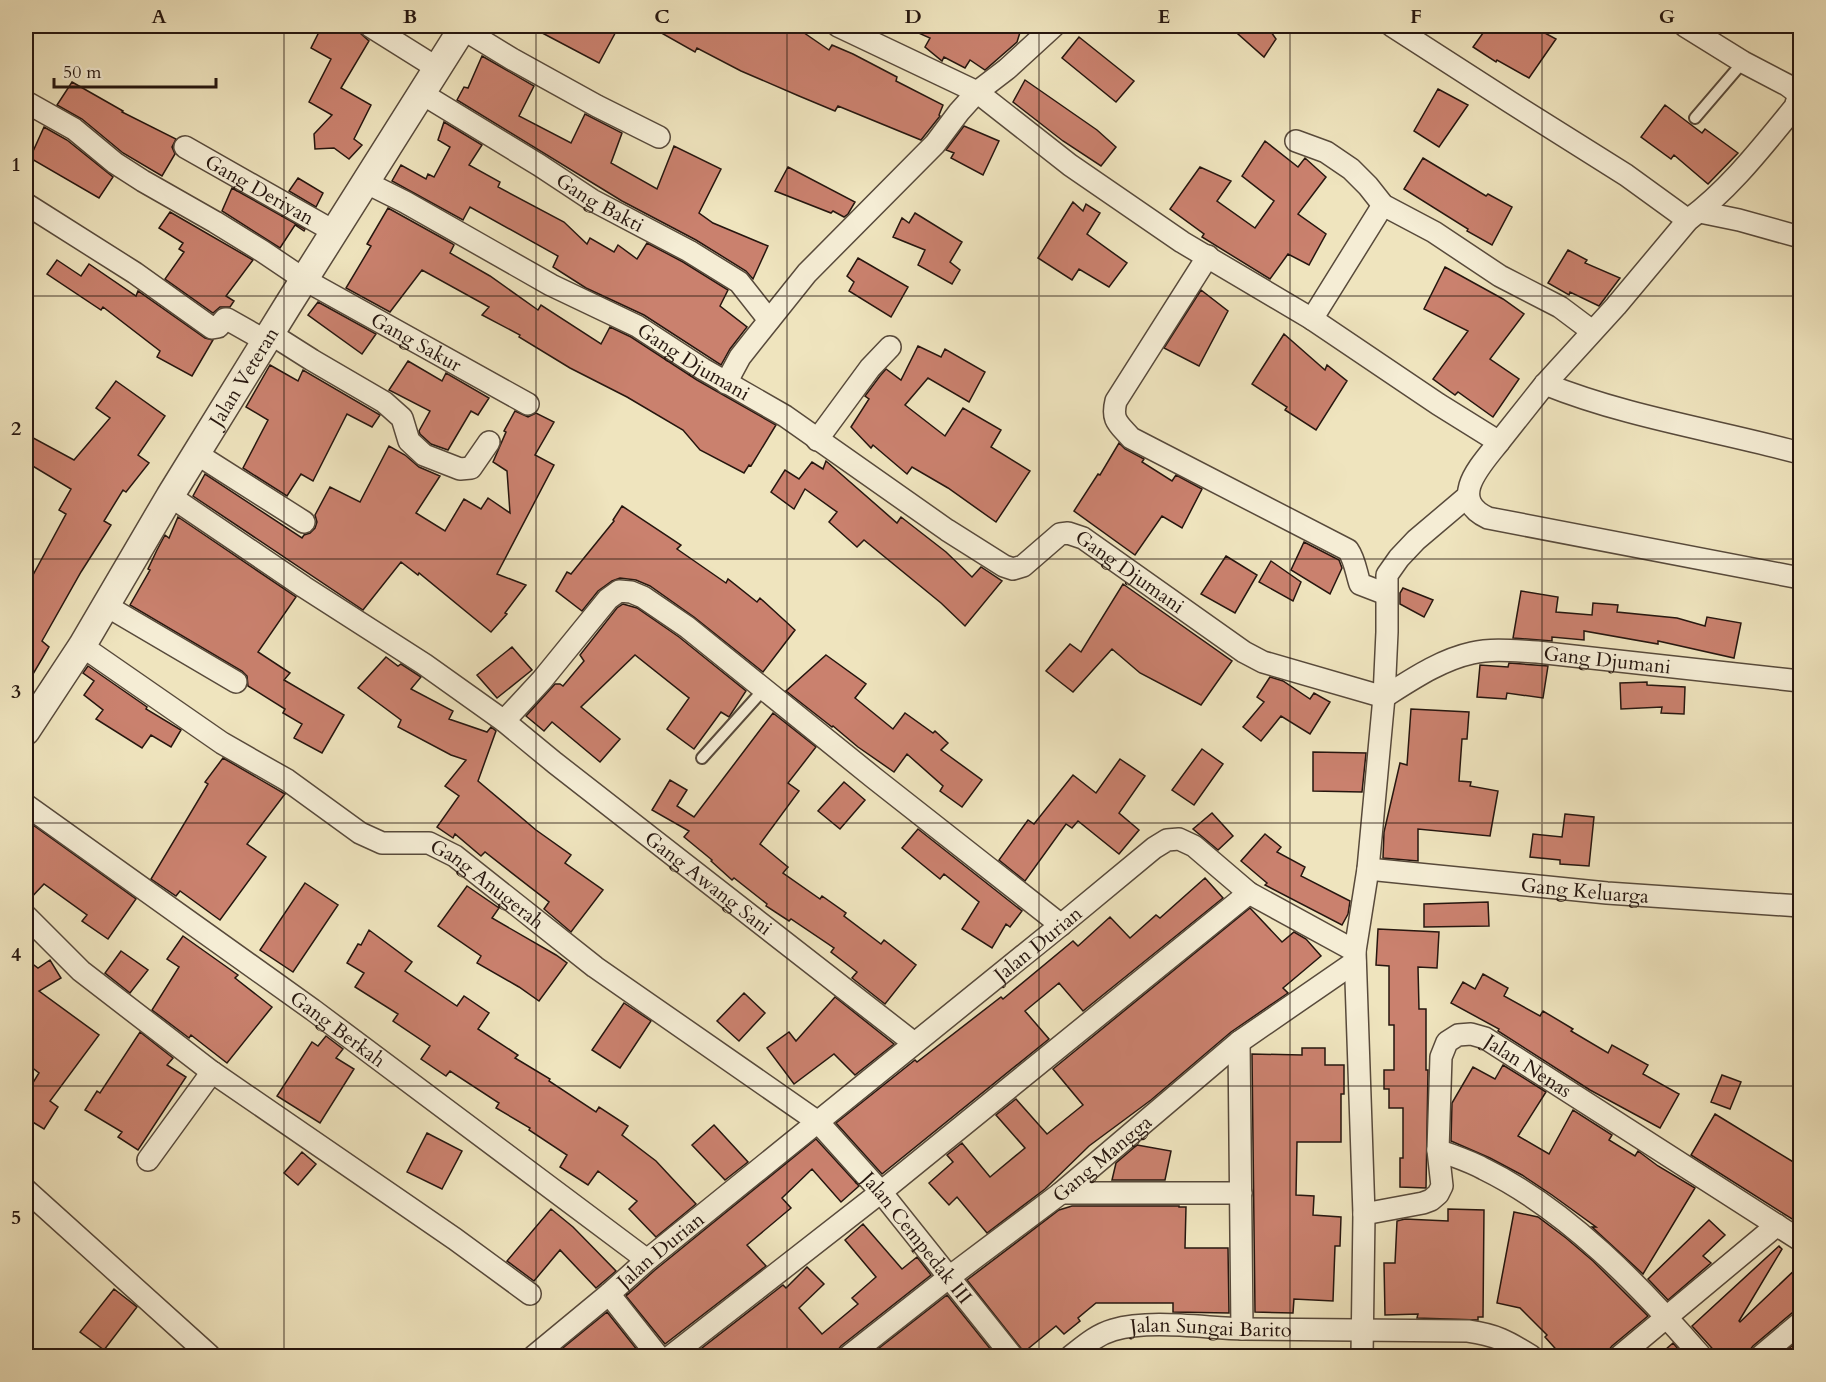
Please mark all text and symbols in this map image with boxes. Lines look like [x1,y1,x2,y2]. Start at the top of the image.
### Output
text: A [151,3,167,30]
text: B [403,3,417,30]
text: C [654,3,670,30]
text: D [904,3,922,30]
text: E [1158,3,1170,30]
text: F [1410,3,1422,30]
text: G [1659,3,1675,30]
scale bar [54,51,216,89]
text: 50 m [63,60,102,85]
street label: Gang Deriyan [200,148,320,231]
text: 1 [11,151,21,178]
street label: Gang Bakti [551,166,649,239]
street label: Gang Sakur [366,306,467,378]
street label: Gang Djumani [632,316,755,407]
street label: Jalan Veteran [201,321,285,434]
text: 2 [11,415,21,442]
street label: Gang Djumani [1070,523,1190,619]
street label: Gang Djumani [1542,639,1673,680]
text: 3 [11,678,21,705]
street label: Gang Awang Sani [639,825,778,941]
street label: Gang Anugerah [426,832,550,935]
street label: Gang Keluarga [1520,871,1650,909]
street label: Jalan Durian [986,899,1088,990]
text: 4 [11,941,21,968]
street label: Gang Berkah [285,984,391,1073]
street label: Jalan Nenas [1477,1026,1577,1104]
street label: Gang Mangga [1046,1108,1158,1208]
street label: Jalan Cempedak III [853,1163,979,1309]
text: 5 [11,1204,21,1231]
street label: Jalan Durian [609,1205,710,1296]
street label: Jalan Sungai Barito [1125,1311,1292,1343]

